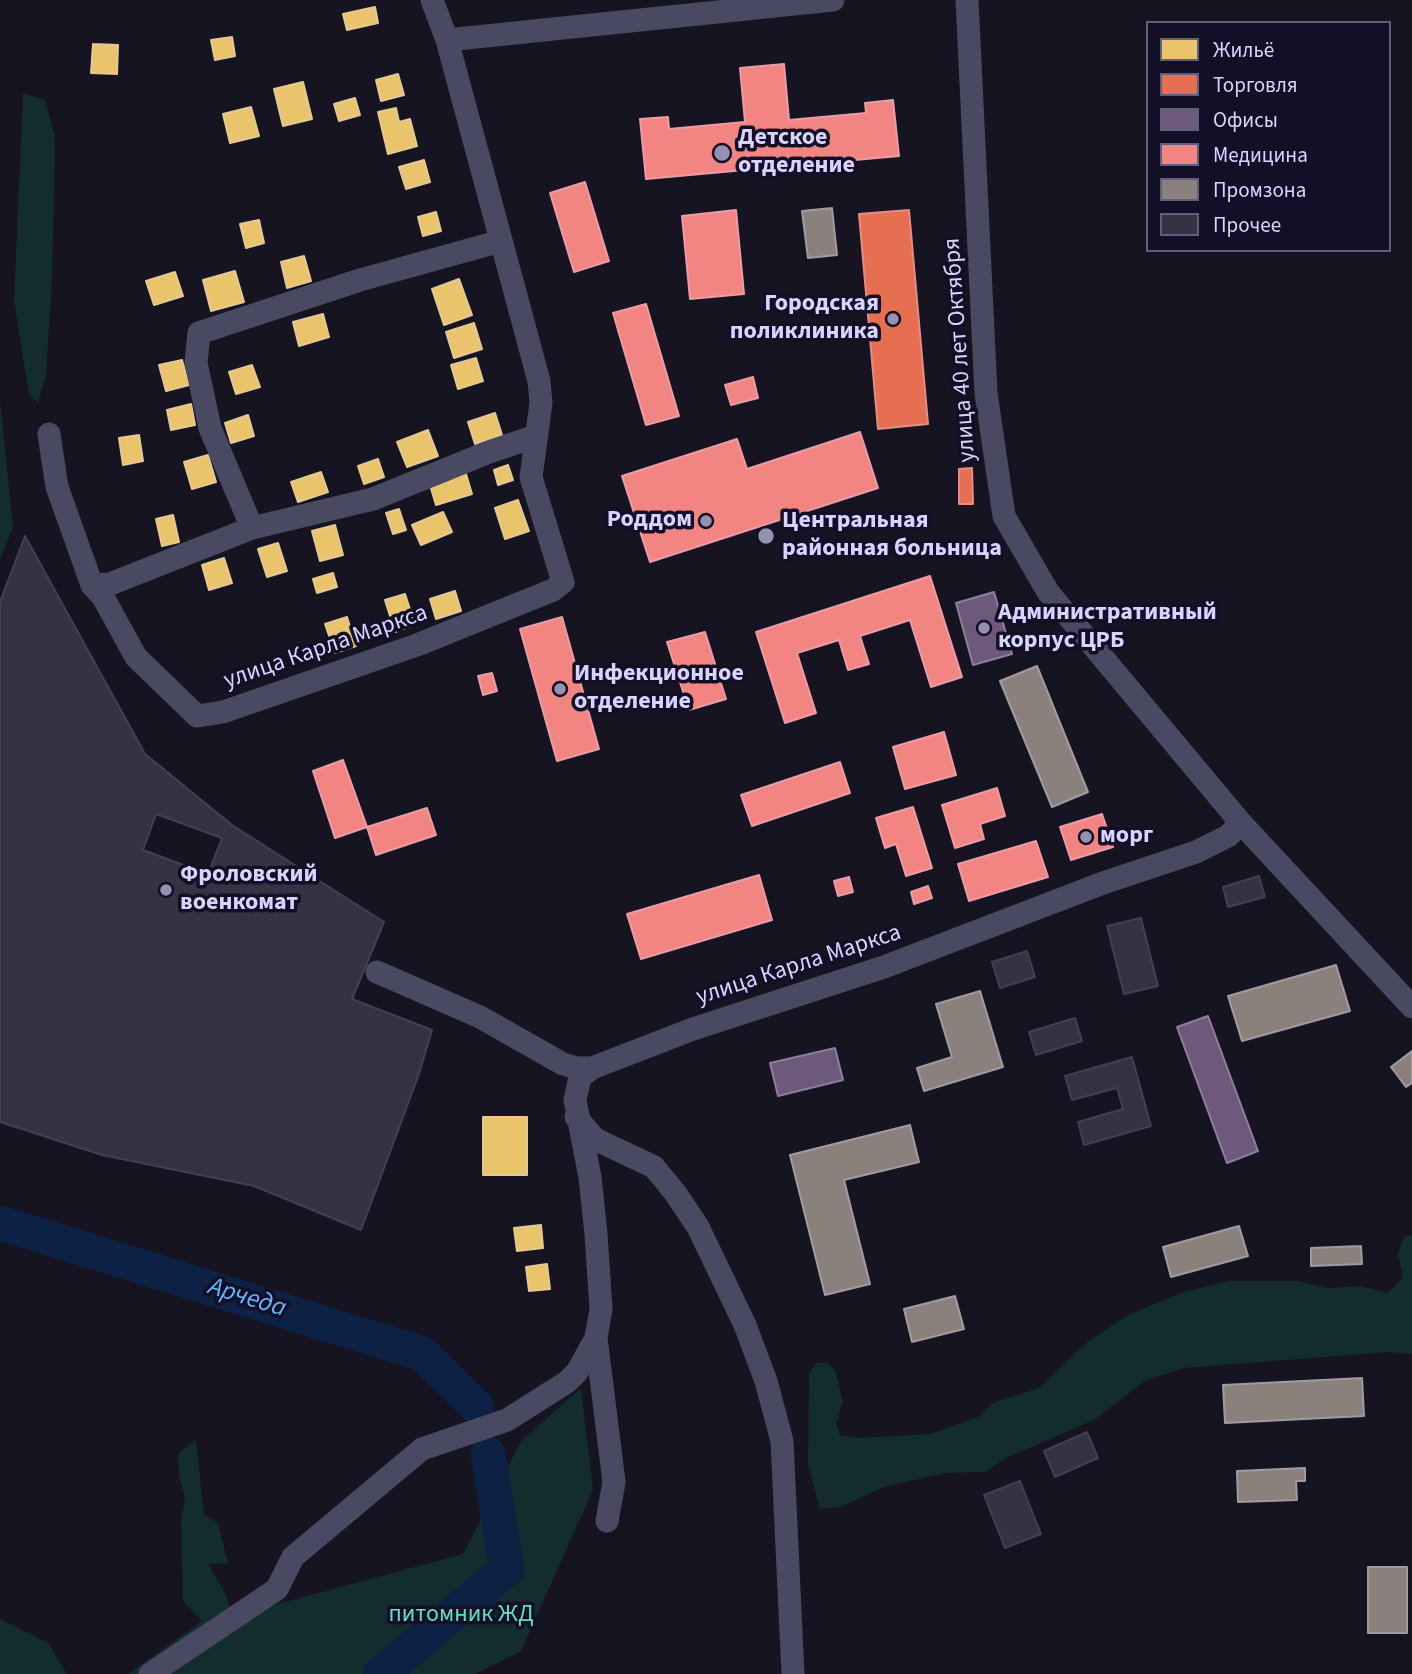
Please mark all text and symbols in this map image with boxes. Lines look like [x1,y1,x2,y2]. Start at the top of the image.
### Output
legend [1146,21,1391,252]
text: Жильё [1213,35,1274,65]
text: Торговля [1213,70,1298,100]
text: Офисы [1213,105,1278,135]
place label: Детское отделение [738,125,855,181]
text: Медицина [1213,140,1308,170]
marker: Детское отделение [712,143,732,163]
text: Промзона [1213,175,1306,205]
text: Прочее [1213,210,1281,240]
street label: улица 40 лет Октября [939,237,983,463]
place label: Городская поликлиника [730,291,879,347]
marker: Городская поликлиника [885,311,901,327]
place label: Роддом [607,507,692,535]
place label: Центральная районная больница [782,508,1002,564]
marker: Роддом [698,513,714,529]
marker: Центральная районная больница [756,526,776,546]
street label: улица Карла Маркса [220,600,432,696]
place label: Административный корпус ЦРБ [998,600,1217,656]
marker: Административный корпус ЦРБ [976,620,992,636]
place label: Инфекционное отделение [574,661,744,717]
marker: Инфекционное отделение [552,681,568,697]
place label: морг [1100,823,1153,851]
marker: морг [1078,829,1094,845]
place label: Фроловский военкомат [180,862,317,918]
marker: Фроловский военкомат [158,882,174,898]
street label: улица Карла Маркса [693,919,905,1013]
water label: Арчеда [204,1272,290,1326]
park label: питомник ЖД [389,1602,533,1630]

